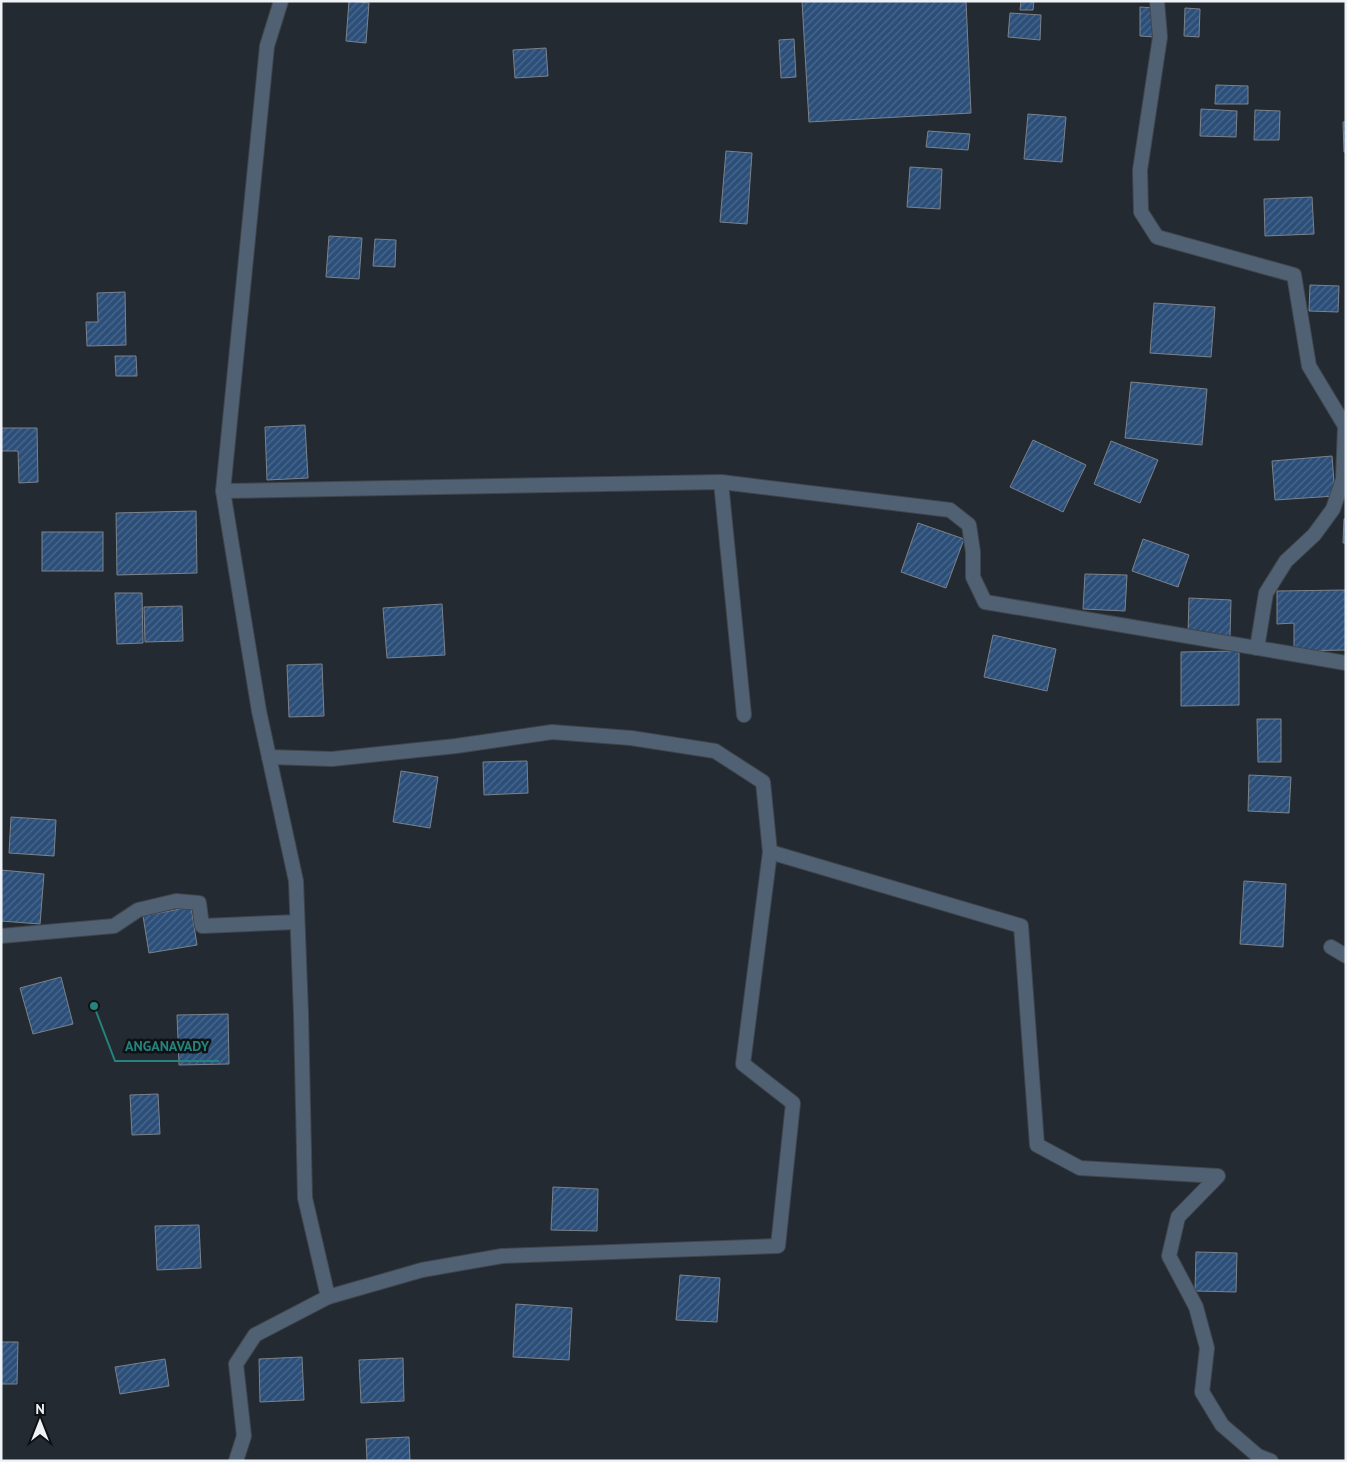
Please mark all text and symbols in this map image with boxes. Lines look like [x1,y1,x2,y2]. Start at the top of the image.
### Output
callout: ANGANAVADY [115,1032,219,1061]
text: ANGANAVADY [125,1037,210,1055]
north arrow [15,1397,65,1447]
text: N [35,1400,45,1418]

